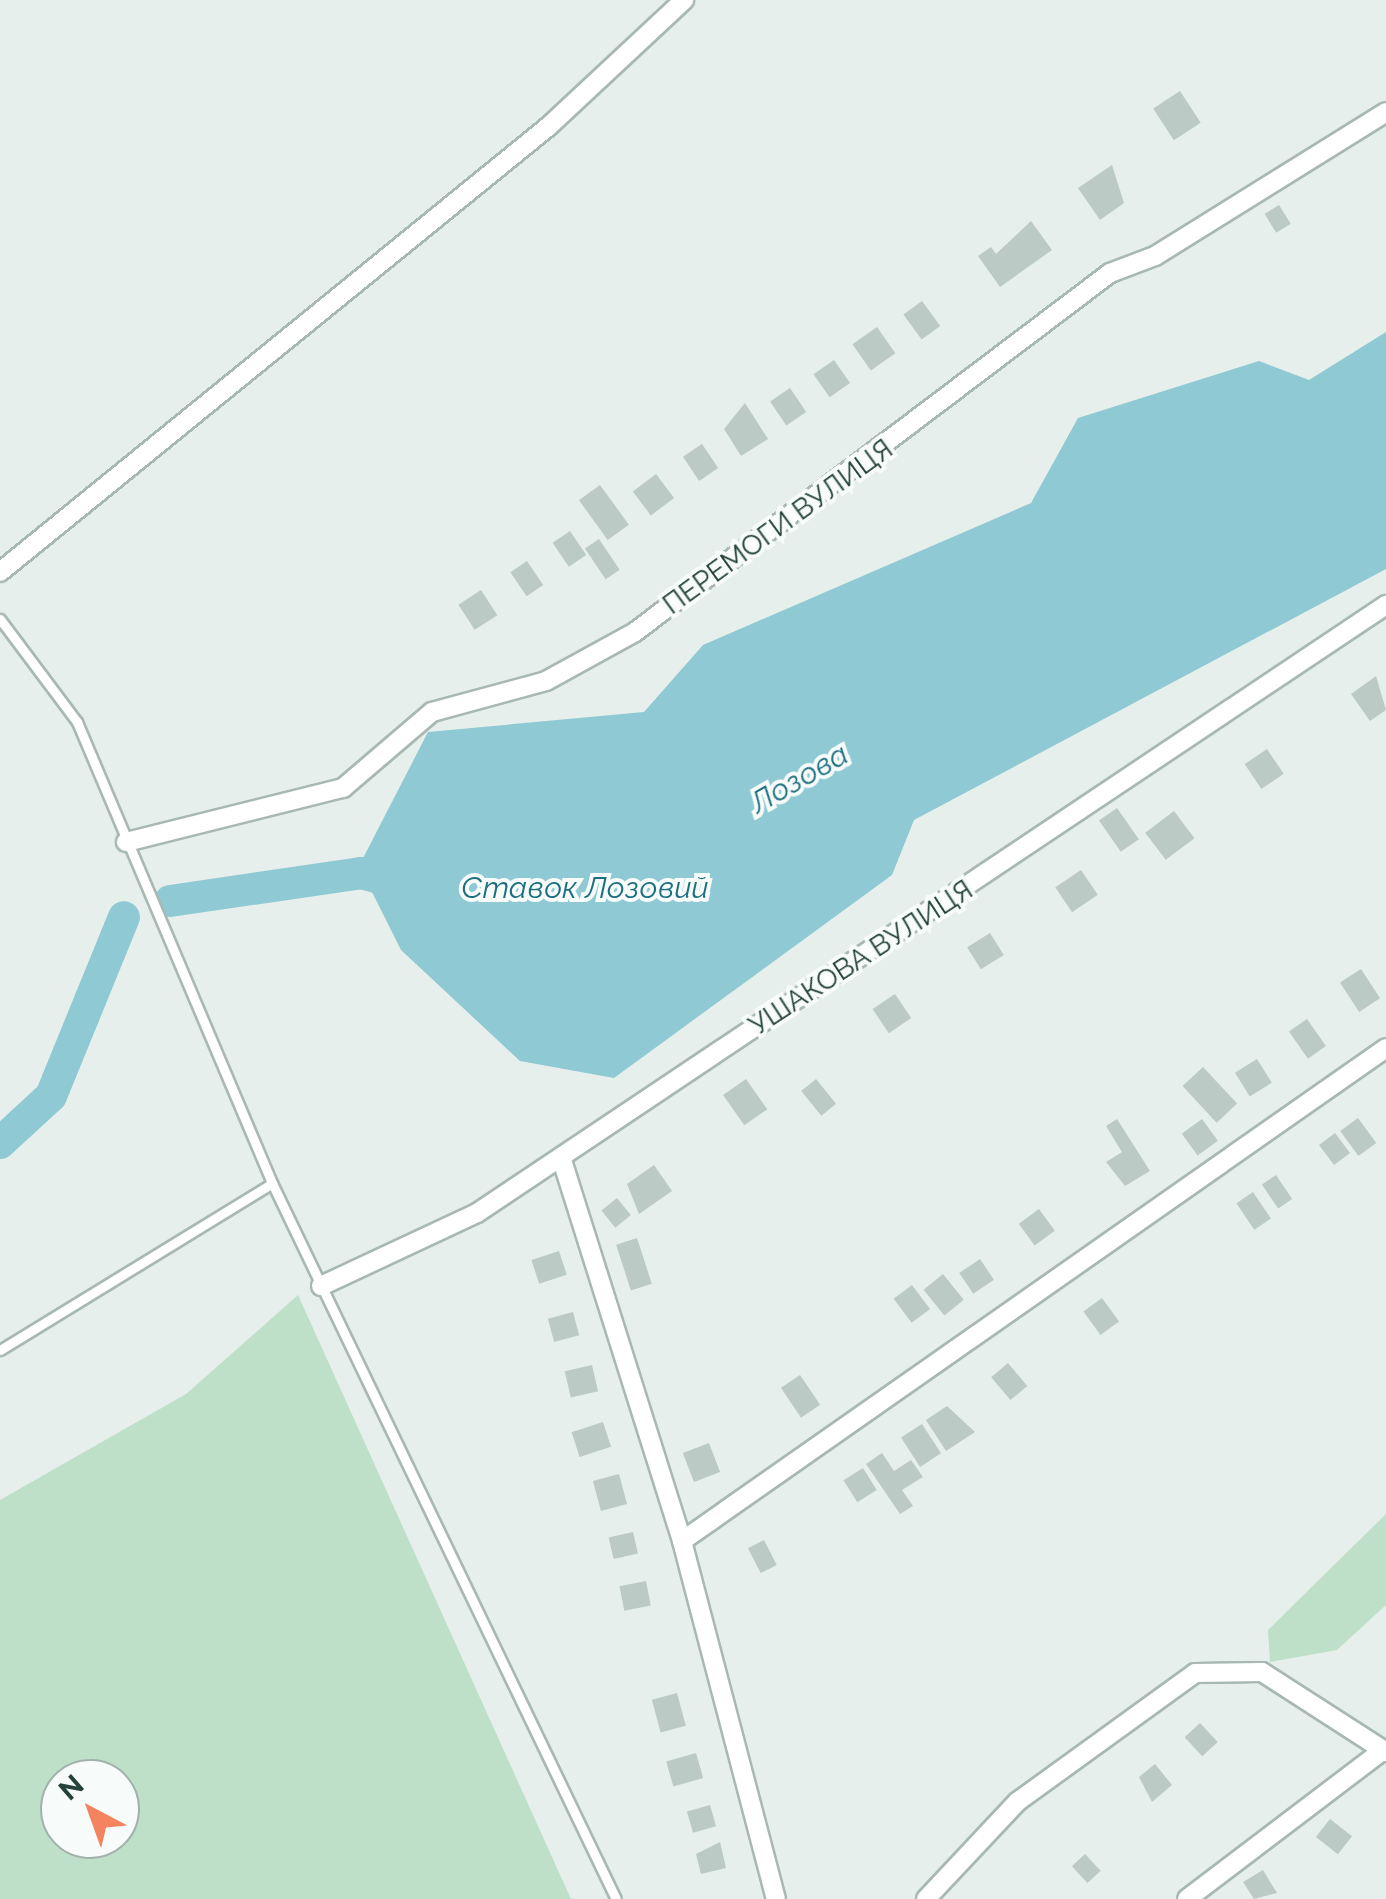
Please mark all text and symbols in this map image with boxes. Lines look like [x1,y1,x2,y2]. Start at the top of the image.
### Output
street label: ПЕРЕМОГИ ВУЛИЦЯ [657,432,899,622]
water label: Лозова [743,736,855,822]
water label: Ставок Лозовий [461,870,709,906]
street label: УШАКОВА ВУЛИЦЯ [743,873,979,1043]
north arrow [40,1759,140,1859]
text: N [52,1768,90,1807]

